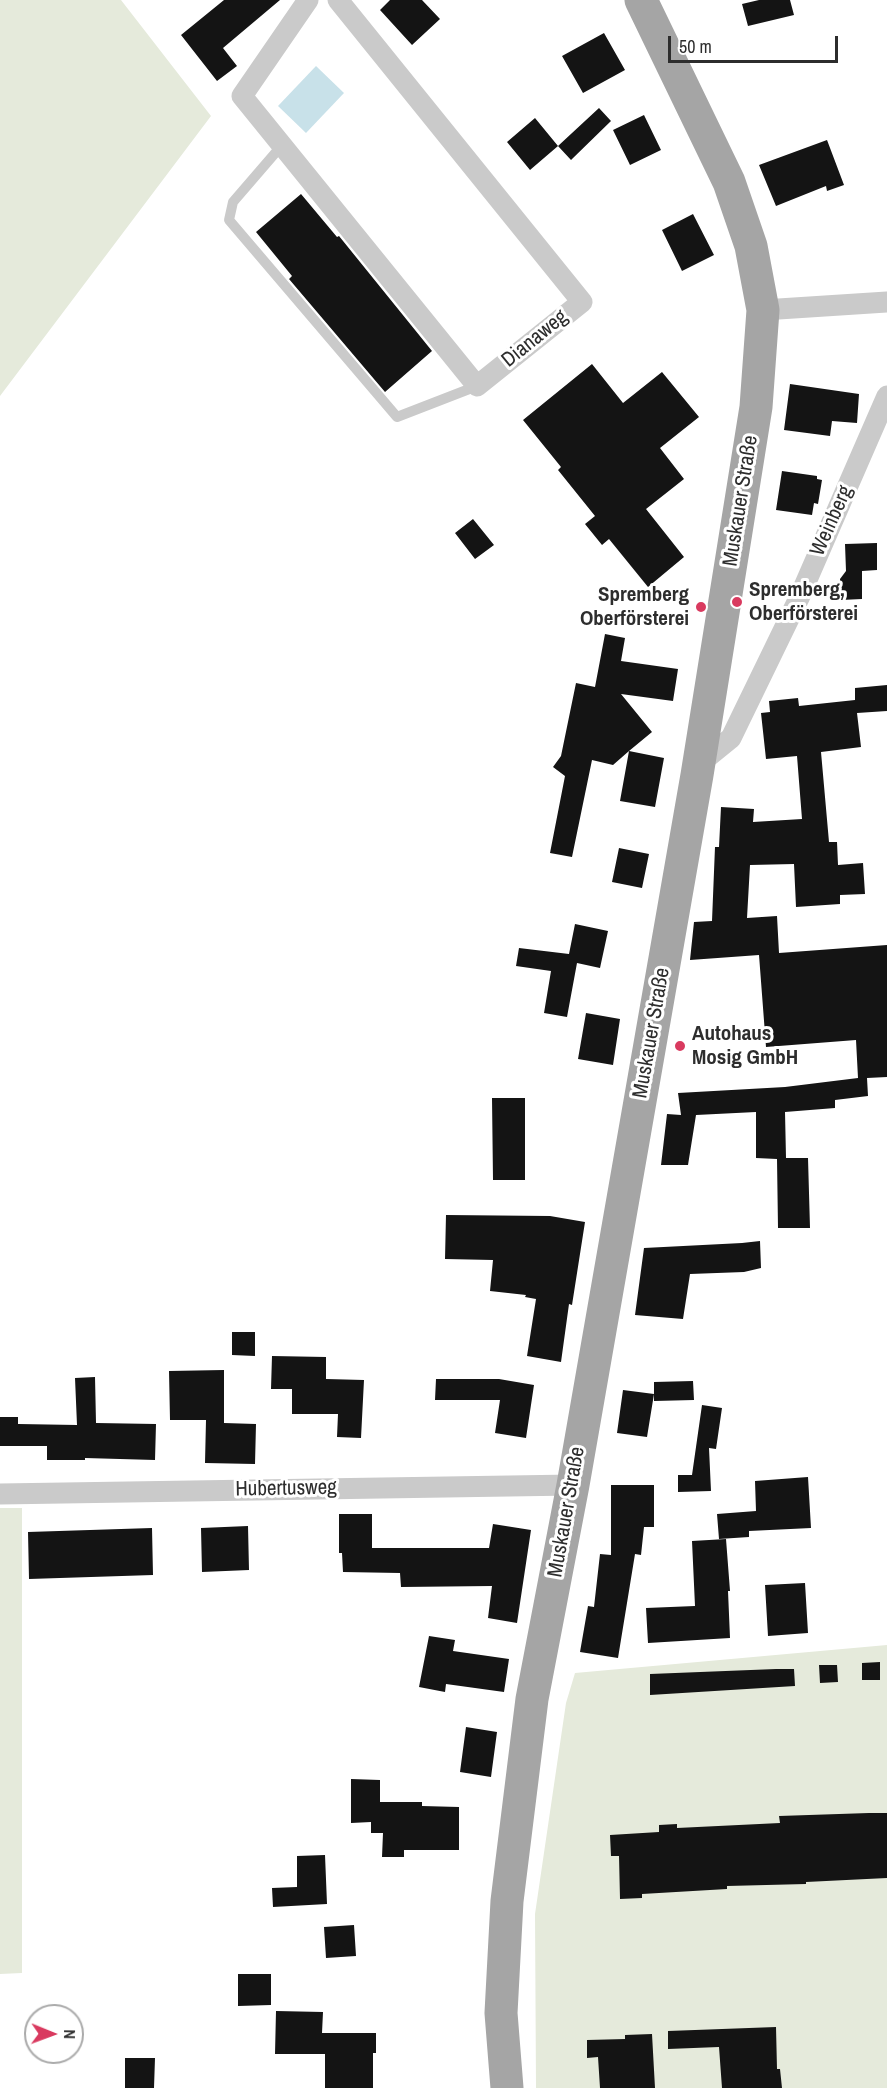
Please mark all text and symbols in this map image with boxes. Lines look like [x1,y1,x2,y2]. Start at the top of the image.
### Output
scale bar [671,24,840,62]
text: 50 m [679,34,712,59]
street label: Dianaweg [497,305,573,373]
street label: Muskauer Straße [718,434,764,568]
street label: Weinberg [805,482,859,560]
place label: Spremberg, Oberförsterei [749,577,858,627]
place label: Spremberg Oberförsterei [580,582,689,632]
marker: Spremberg, Oberförsterei [730,595,744,609]
marker: Spremberg Oberförsterei [694,600,708,614]
street label: Muskauer Straße [628,966,676,1100]
place label: Autohaus Mosig GmbH [692,1021,798,1071]
marker: Autohaus Mosig GmbH [673,1039,687,1053]
street label: Muskauer Straße [543,1445,591,1579]
street label: Hubertusweg [235,1476,337,1502]
north arrow [24,2004,84,2064]
text: N [59,2029,81,2039]

